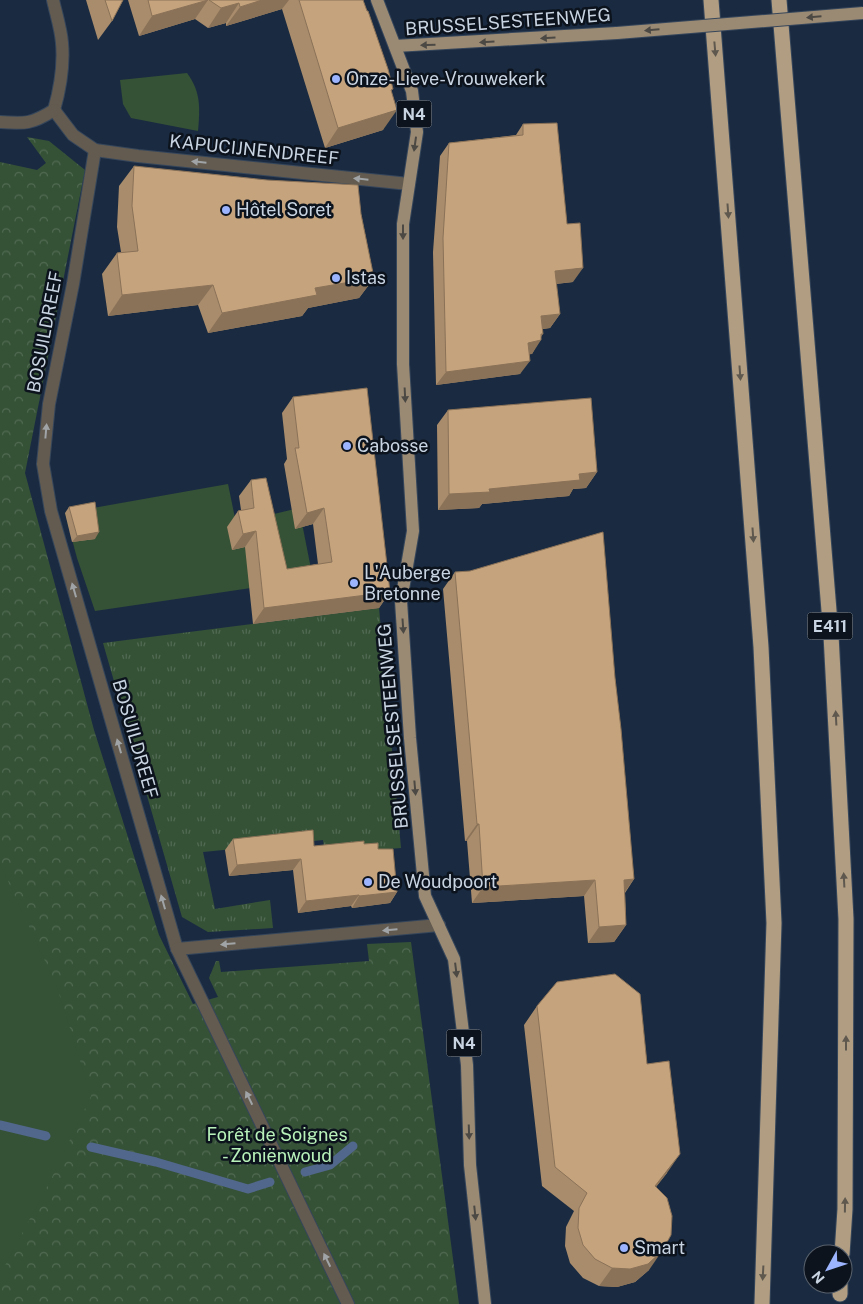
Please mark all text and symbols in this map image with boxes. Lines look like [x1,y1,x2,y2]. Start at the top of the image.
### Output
street label: BRUSSELSESTEENWEG [404,4,611,39]
one-way arrow [806,13,822,21]
one-way arrow [644,26,660,34]
one-way arrow [540,35,556,43]
one-way arrow [479,38,495,46]
one-way arrow [420,41,436,49]
one-way arrow [711,41,719,57]
place label: Onze-Lieve-Vrouwekerk [346,68,545,89]
marker: Onze-Lieve-Vrouwekerk [330,73,342,85]
road number: N4 [396,100,432,128]
street label: KAPUCIJNENDREEF [168,130,340,169]
one-way arrow [411,136,419,152]
one-way arrow [191,158,207,166]
one-way arrow [352,175,368,183]
place label: Hôtel Soret [236,199,332,220]
one-way arrow [724,203,732,219]
marker: Hôtel Soret [220,204,232,216]
one-way arrow [399,224,407,240]
place label: Istas [346,267,386,288]
street label: BOSUILDREEF [22,269,67,394]
marker: Istas [330,272,342,284]
one-way arrow [737,365,745,381]
one-way arrow [402,387,410,403]
one-way arrow [43,423,51,439]
place label: Cabosse [357,435,428,456]
marker: Cabosse [341,440,353,452]
one-way arrow [749,527,757,543]
place label: L'Auberge Bretonne [364,562,451,604]
marker: L'Auberge Bretonne [348,577,360,589]
one-way arrow [70,582,78,597]
road number: E411 [808,612,852,640]
one-way arrow [399,618,407,634]
street label: BRUSSELSESTEENWEG [373,622,412,830]
street label: BOSUILDREEF [108,677,163,801]
one-way arrow [831,710,839,726]
one-way arrow [114,739,122,754]
one-way arrow [411,780,419,796]
place label: De Woudpoort [378,871,497,892]
one-way arrow [840,872,848,888]
marker: De Woudpoort [362,876,374,888]
one-way arrow [159,895,167,910]
one-way arrow [382,926,398,934]
one-way arrow [220,940,236,948]
one-way arrow [452,963,460,979]
road number: N4 [446,1030,482,1056]
one-way arrow [842,1035,850,1051]
one-way arrow [244,1091,252,1105]
park label: Forêt de Soignes - Zoniënwoud [206,1124,348,1166]
one-way arrow [465,1125,473,1141]
one-way arrow [841,1197,849,1213]
one-way arrow [471,1205,479,1221]
place label: Smart [634,1237,685,1258]
marker: Smart [618,1242,630,1254]
north arrow [803,1244,853,1294]
one-way arrow [323,1253,331,1267]
one-way arrow [759,1265,767,1281]
text: N [808,1268,828,1287]

